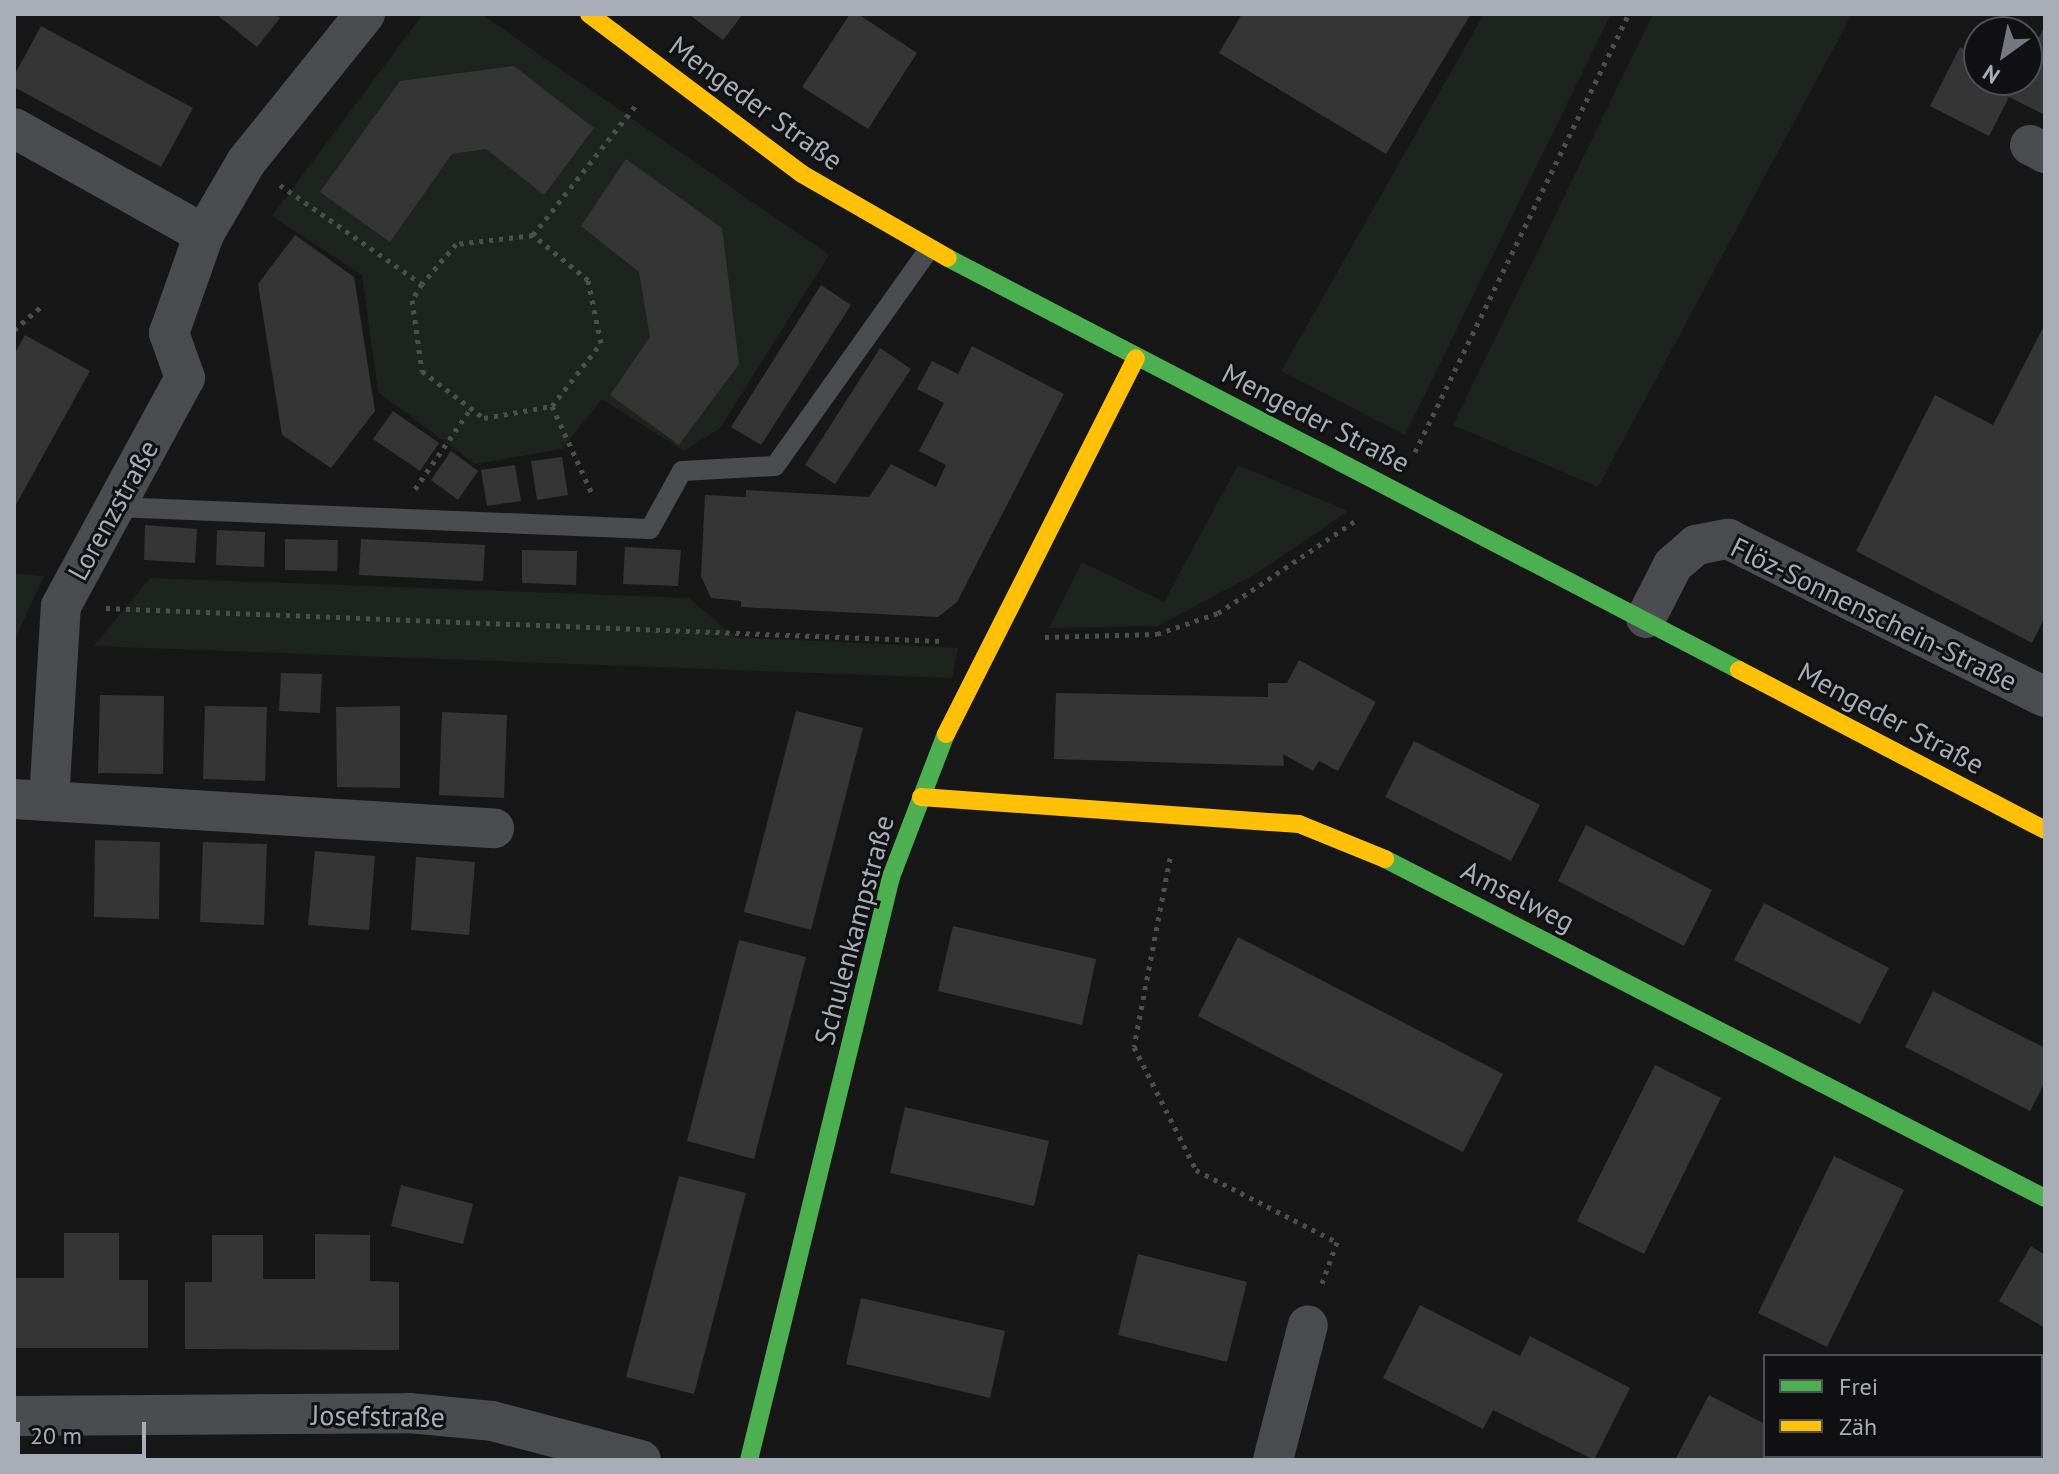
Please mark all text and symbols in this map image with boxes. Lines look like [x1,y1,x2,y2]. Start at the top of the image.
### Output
north arrow [1963,16,2043,96]
street label: Mengeder Straße [663,29,849,177]
text: N [1977,59,2005,90]
street label: Mengeder Straße [1217,356,1415,480]
street label: Lorenzstraße [61,434,165,586]
street label: Flöz-Sonnenschein-Straße [1725,530,2023,698]
street label: Mengeder Straße [1792,655,1990,781]
street label: Schulenkampstraße [807,812,901,1048]
street label: Amselweg [1456,853,1580,939]
legend [1763,1354,2043,1458]
text: Frei [1839,1371,1878,1402]
street label: Josefstraße [311,1398,445,1434]
scale bar [20,1406,150,1456]
text: Zäh [1839,1411,1877,1442]
text: 20 m [30,1420,82,1451]

